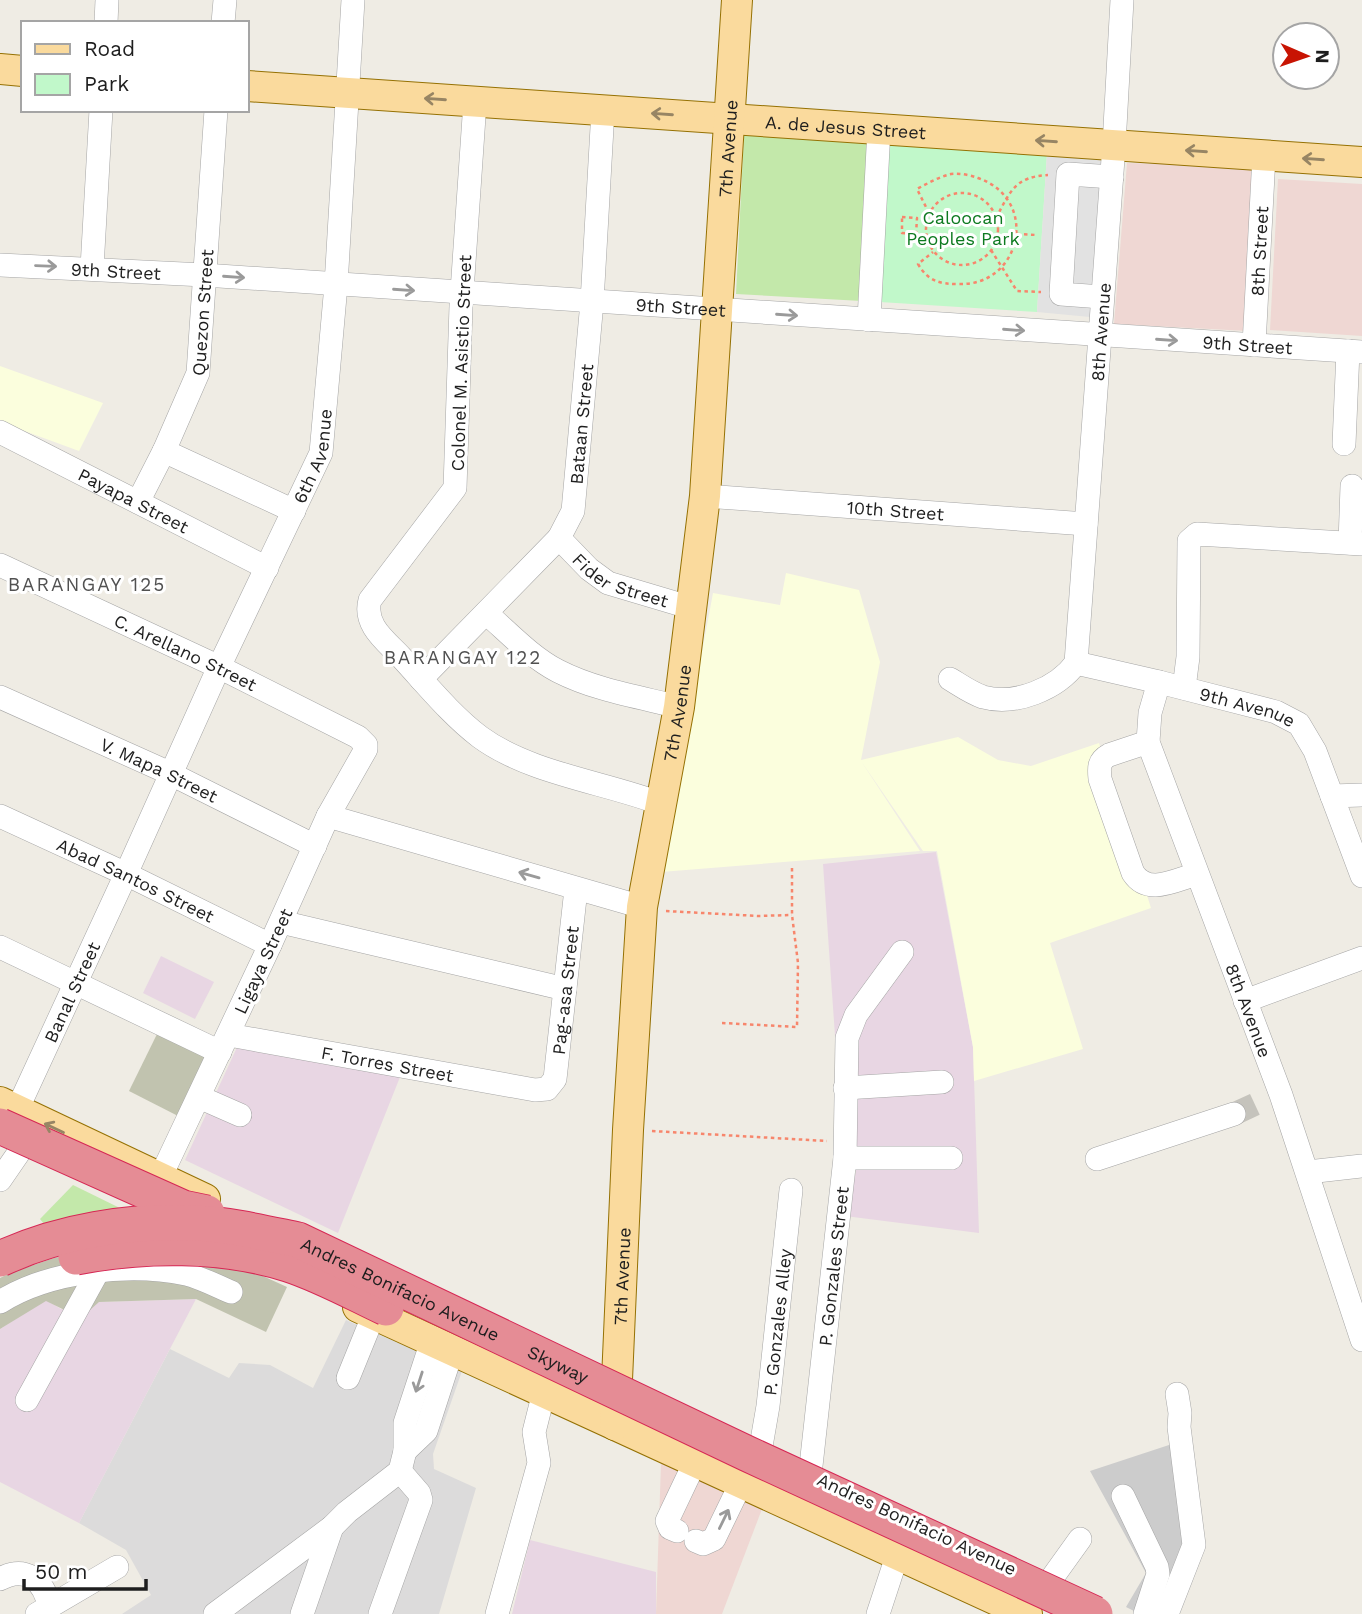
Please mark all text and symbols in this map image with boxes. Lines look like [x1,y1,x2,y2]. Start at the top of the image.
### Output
legend [21,21,248,112]
north arrow [1271,21,1341,91]
text: Road [84,36,135,61]
text: N [1311,49,1334,64]
text: Park [84,71,129,96]
one-way arrow [424,92,447,105]
street label: 7th Avenue [714,99,741,198]
one-way arrow [651,108,674,121]
street label: A. de Jesus Street [764,111,927,143]
one-way arrow [1035,134,1058,147]
one-way arrow [1185,144,1208,157]
one-way arrow [1302,152,1325,165]
street label: 8th Street [1246,205,1272,297]
park label: Caloocan Peoples Park [906,207,1020,249]
street label: Quezon Street [187,248,217,376]
street label: Colonel M. Asistio Street [447,254,475,472]
street label: 9th Street [70,258,162,283]
one-way arrow [34,260,57,273]
one-way arrow [222,271,245,284]
street label: 8th Avenue [1086,282,1114,382]
one-way arrow [392,283,415,296]
street label: 9th Street [635,293,727,320]
one-way arrow [775,308,798,321]
one-way arrow [1002,324,1024,337]
street label: 9th Street [1202,331,1294,358]
one-way arrow [1155,334,1178,347]
street label: Bataan Street [565,362,597,485]
street label: 6th Avenue [288,408,335,507]
street label: Payapa Street [75,463,193,537]
street label: 10th Street [846,496,945,524]
street label: Fider Street [569,548,671,611]
district label: BARANGAY 125 [8,573,166,596]
street label: C. Arellano Street [111,609,261,695]
district label: BARANGAY 122 [384,646,542,669]
street label: 7th Avenue [659,663,695,763]
street label: 9th Avenue [1197,682,1299,731]
street label: V. Mapa Street [97,733,222,806]
street label: Abad Santos Street [54,833,218,927]
one-way arrow [518,867,540,880]
street label: Ligaya Street [229,905,297,1017]
street label: Pag-asa Street [547,924,582,1056]
street label: Banal Street [39,938,104,1046]
street label: 8th Avenue [1222,960,1276,1060]
street label: F. Torres Street [320,1041,456,1086]
one-way arrow [44,1121,65,1134]
street label: P. Gonzales Street [814,1185,852,1347]
street label: 7th Avenue [609,1227,634,1326]
street label: Andres Bonifacio Avenue [298,1232,503,1345]
street label: P. Gonzales Alley [759,1247,795,1397]
street label: Skyway [525,1340,593,1388]
one-way arrow [411,1371,424,1393]
street label: Andres Bonifacio Avenue [814,1469,1020,1579]
one-way arrow [717,1509,731,1530]
scale bar [24,1548,147,1592]
text: 50 m [35,1559,87,1584]

